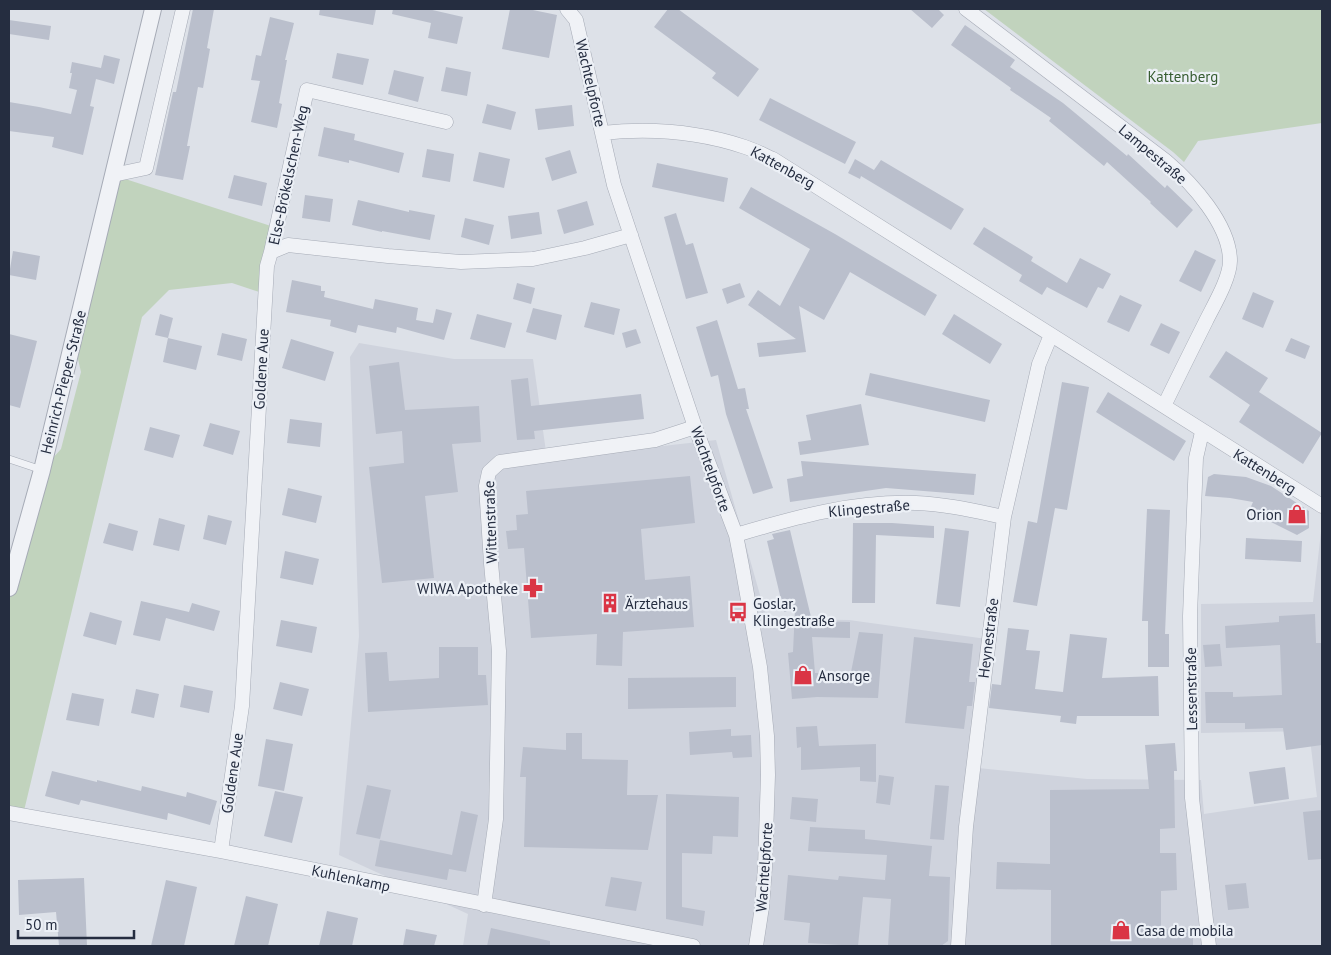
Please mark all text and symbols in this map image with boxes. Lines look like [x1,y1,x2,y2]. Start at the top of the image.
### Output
street label: Wachtelpforte [572,37,610,129]
park label: Kattenberg [1148,67,1218,86]
street label: Else-Brökelschen-Weg [264,103,312,247]
street label: Lampestraße [1115,120,1191,188]
street label: Kattenberg [747,142,819,192]
street label: Heinrich-Pieper-Straße [36,308,90,456]
street label: Goldene Aue [249,328,273,410]
street label: Wachtelpforte [687,424,735,514]
street label: Kattenberg [1230,444,1300,498]
street label: Wittenstraße [479,480,501,564]
street label: Klingestraße [827,495,911,521]
shop icon: Orion [1286,503,1308,525]
place label: Orion [1246,505,1282,524]
pharmacy icon: WIWA Apotheke [522,577,544,599]
place label: WIWA Apotheke [417,579,518,598]
building icon: Ärztehaus [599,592,621,614]
place label: Ärztehaus [625,594,688,613]
place label: Goslar, Klingestraße [753,594,835,630]
street label: Heynestraße [974,597,1002,679]
bus stop icon: Goslar, Klingestraße [727,601,749,623]
street label: Lessenstraße [1181,647,1201,731]
shop icon: Ansorge [792,664,814,686]
place label: Ansorge [818,666,870,685]
street label: Goldene Aue [217,732,247,814]
street label: Wachtelpforte [751,822,777,912]
street label: Kuhlenkamp [310,860,392,896]
scale bar [18,908,134,940]
text: 50 m [25,915,58,934]
shop icon: Casa de mobila [1110,919,1132,941]
place label: Casa de mobila [1136,921,1233,940]

